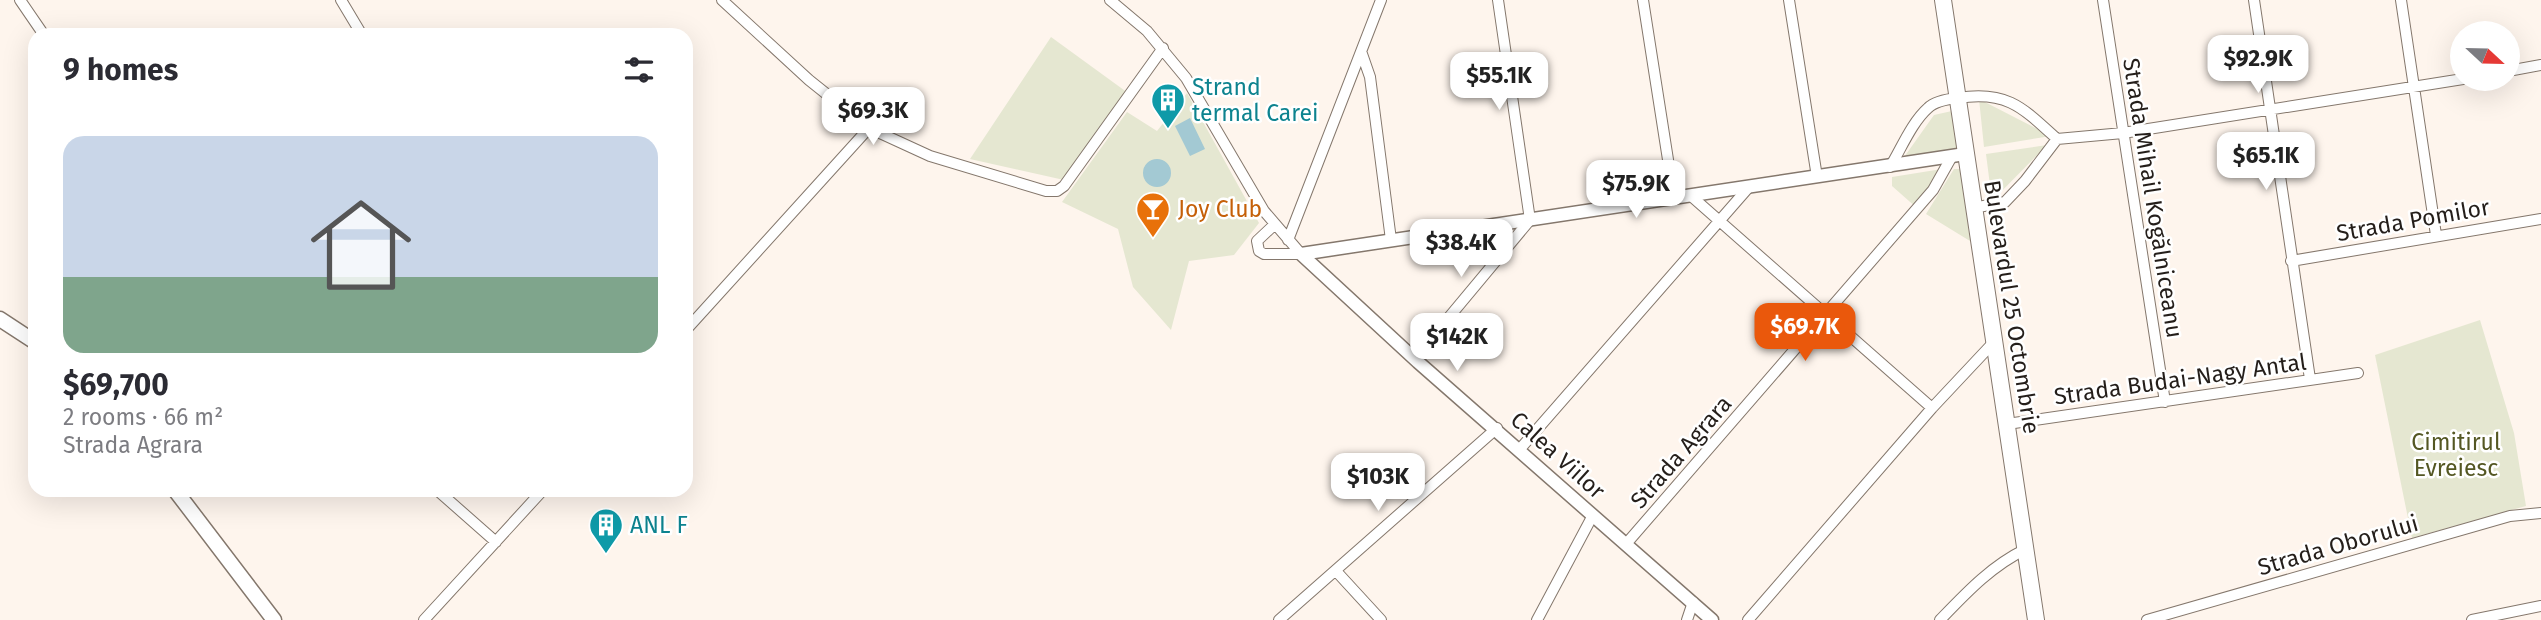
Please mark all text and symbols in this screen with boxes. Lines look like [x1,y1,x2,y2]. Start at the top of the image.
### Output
north arrow [2450,21,2520,91]
map controls [2450,21,2520,91]
pin: $92.9K [2201,36,2315,95]
text: $92.9K [2223,44,2293,72]
icon: filters [620,51,658,89]
text: 9 homes [63,52,178,88]
pin: $55.1K [1442,52,1556,112]
street label: Strada Mihail Kogălniceanu [2117,56,2189,340]
text: $55.1K [1466,61,1532,89]
place label: Strand termal Carei [1192,73,1319,127]
building icon: Strand termal Carei [1149,81,1187,130]
pin: $69.3K [816,88,930,147]
text: $69.3K [838,96,908,124]
pin: $65.1K [2209,132,2323,192]
text: $65.1K [2233,141,2299,169]
pin: $75.9K [1579,160,1693,220]
text: $75.9K [1602,169,1670,197]
street label: Bulevardul 25 Octombrie [1978,178,2046,436]
icon: home [298,182,424,308]
bar icon: Joy Club [1134,190,1172,239]
street label: Strada Pomilor [2334,193,2492,247]
place label: Joy Club [1178,195,1262,223]
pin: $38.4K [1404,219,1518,279]
text: $38.4K [1426,228,1496,256]
pin: $69.7K [1748,304,1862,363]
text: $69.7K [1771,312,1839,340]
pin: $142K [1408,314,1506,373]
text: $142K [1426,322,1488,350]
street label: Strada Budai-Nagy Antal [2052,347,2308,411]
text: $69,700 [63,367,169,403]
street label: Strada Agrara [1624,390,1738,514]
text: 2 rooms · 66 m² [63,403,223,431]
street label: Calea Viilor [1505,405,1611,505]
park label: Cimitirul Evreiesc [2411,428,2501,482]
text: Strada Agrara [63,431,203,459]
pin: $103K [1329,454,1427,513]
text: $103K [1347,462,1409,490]
building icon: ANL F [587,506,625,555]
street label: Strada Oborului [2255,509,2421,581]
place label: ANL F [630,511,688,539]

